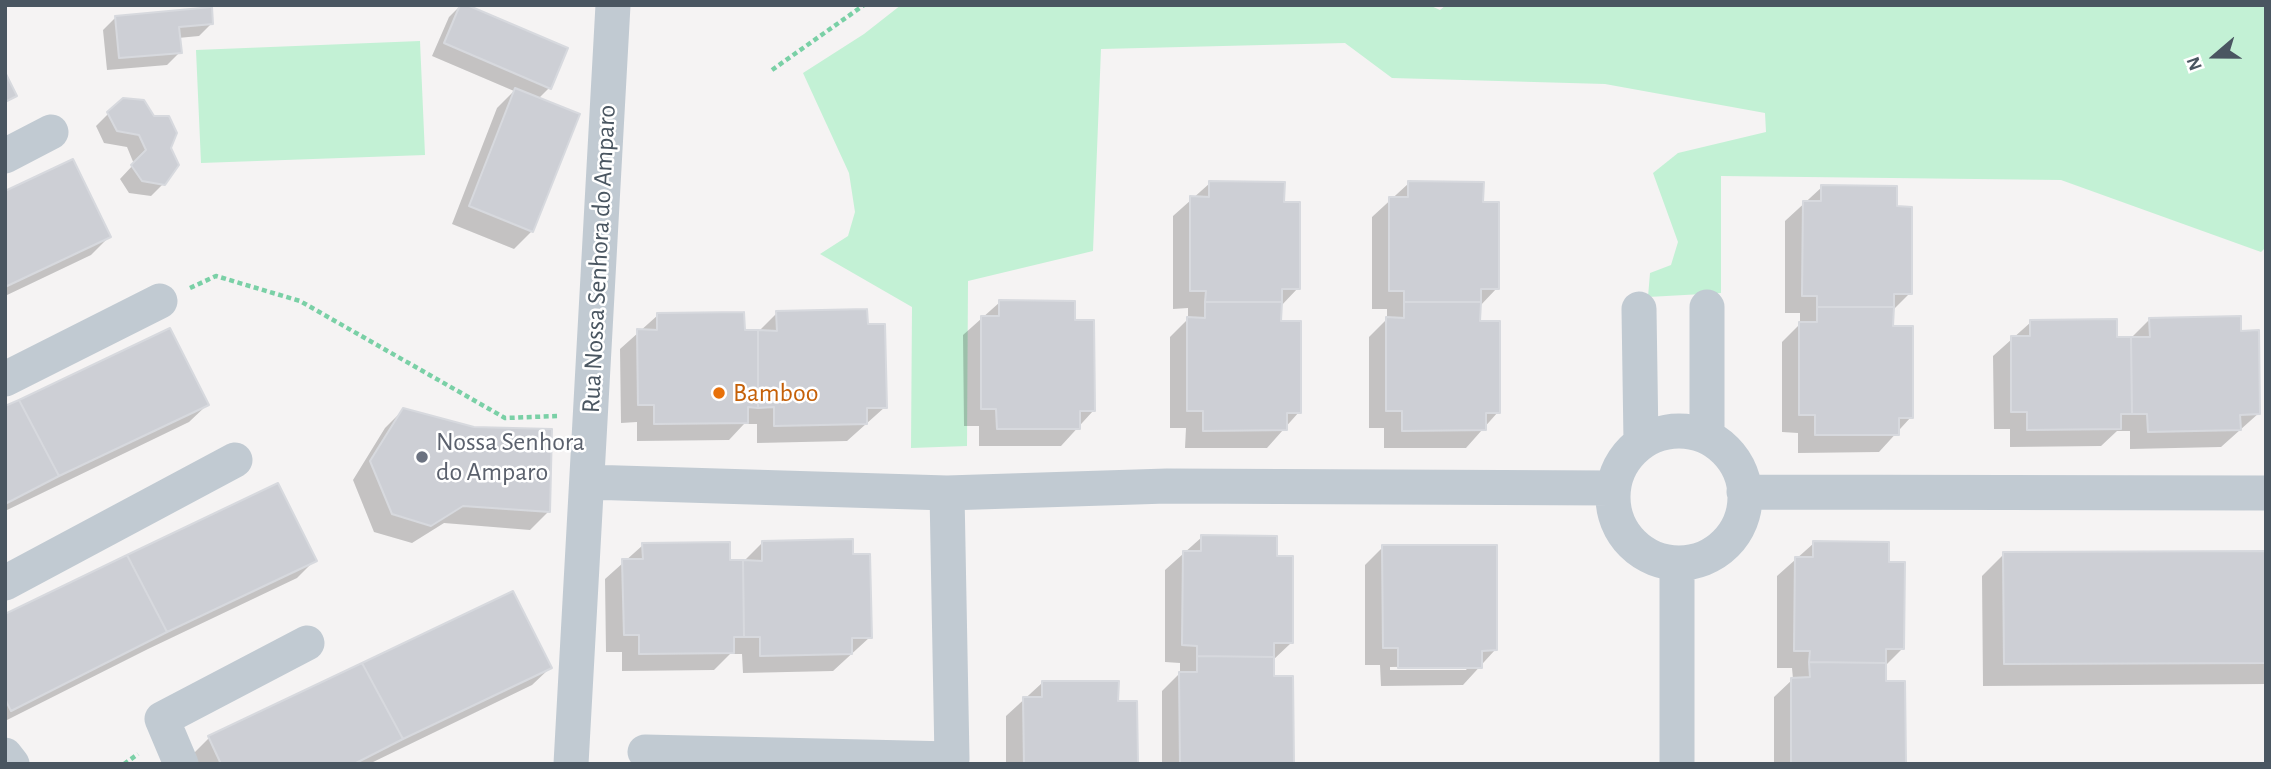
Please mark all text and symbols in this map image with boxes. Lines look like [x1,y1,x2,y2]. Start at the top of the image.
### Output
north arrow [2180,21,2250,91]
text: N [2184,54,2206,73]
street label: Rua Nossa Senhora do Amparo [575,104,623,414]
place label: Bamboo [733,377,818,409]
marker: Bamboo [711,385,727,401]
place label: Nossa Senhora do Amparo [436,426,585,488]
marker: Nossa Senhora do Amparo [414,449,430,465]

